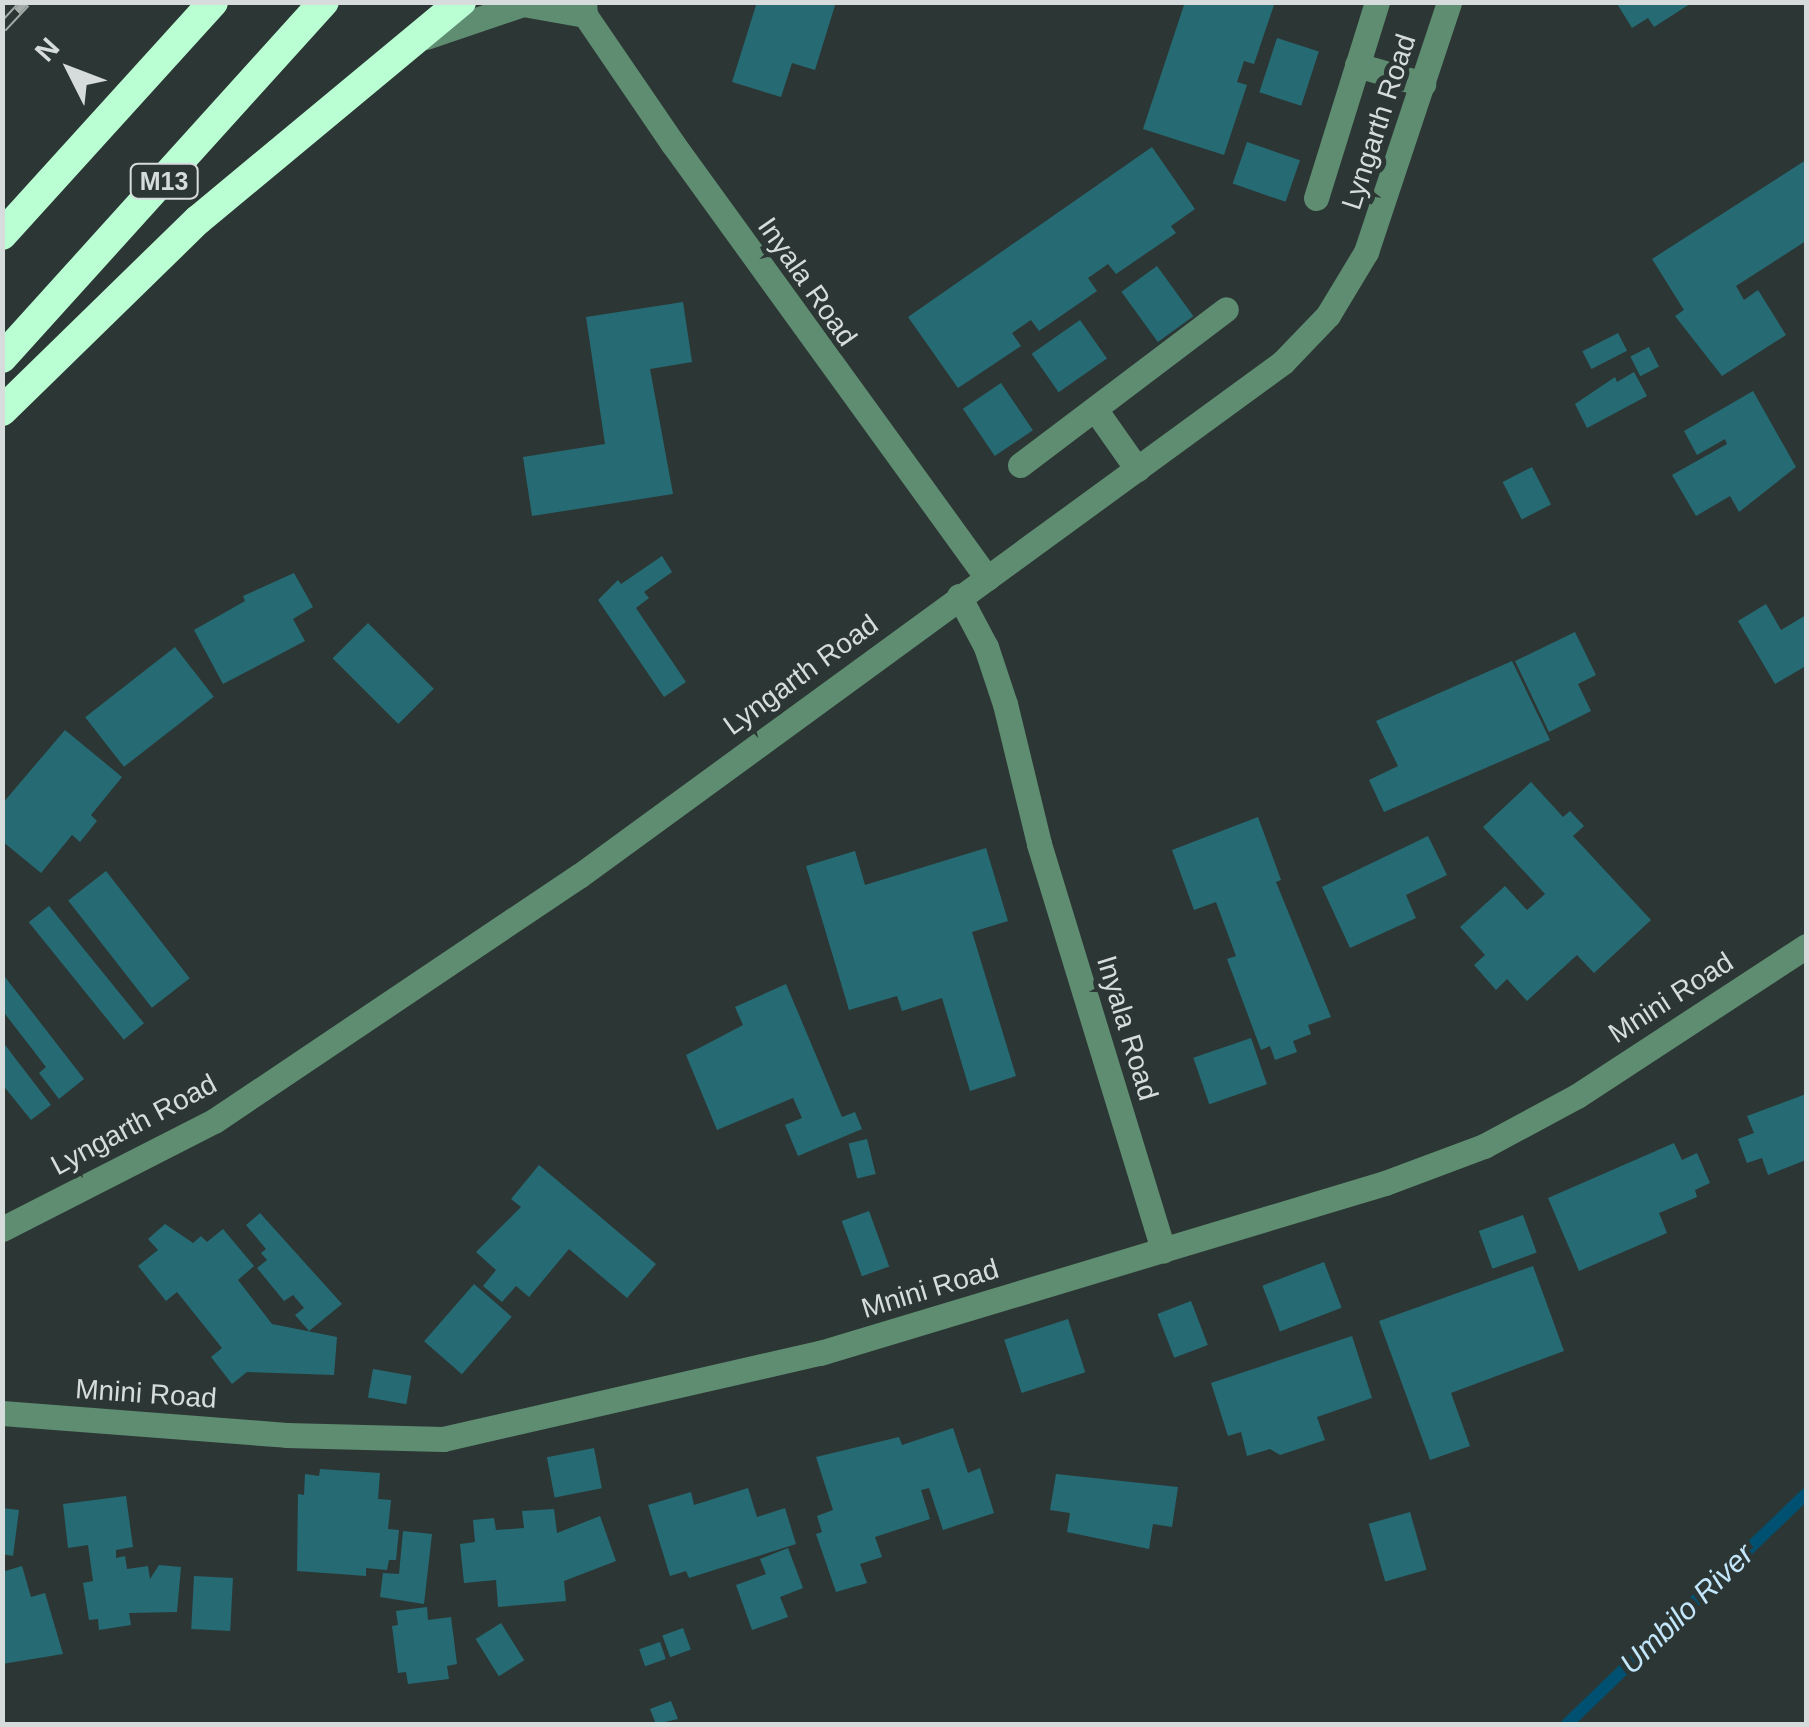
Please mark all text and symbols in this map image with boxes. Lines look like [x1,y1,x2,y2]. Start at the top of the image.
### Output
north arrow [20,20,120,120]
street label: Lyngarth Road [1335,30,1423,214]
text: N [29,32,66,67]
road number: M13 [129,161,199,201]
street label: Inyala Road [750,211,864,353]
street label: Lyngarth Road [717,608,885,742]
street label: Mnini Road [1602,945,1740,1051]
street label: Inyala Road [1089,952,1165,1104]
street label: Lyngarth Road [45,1067,223,1183]
street label: Mnini Road [857,1252,1003,1326]
street label: Mnini Road [74,1372,218,1416]
water label: Umbilo River [1613,1536,1761,1682]

